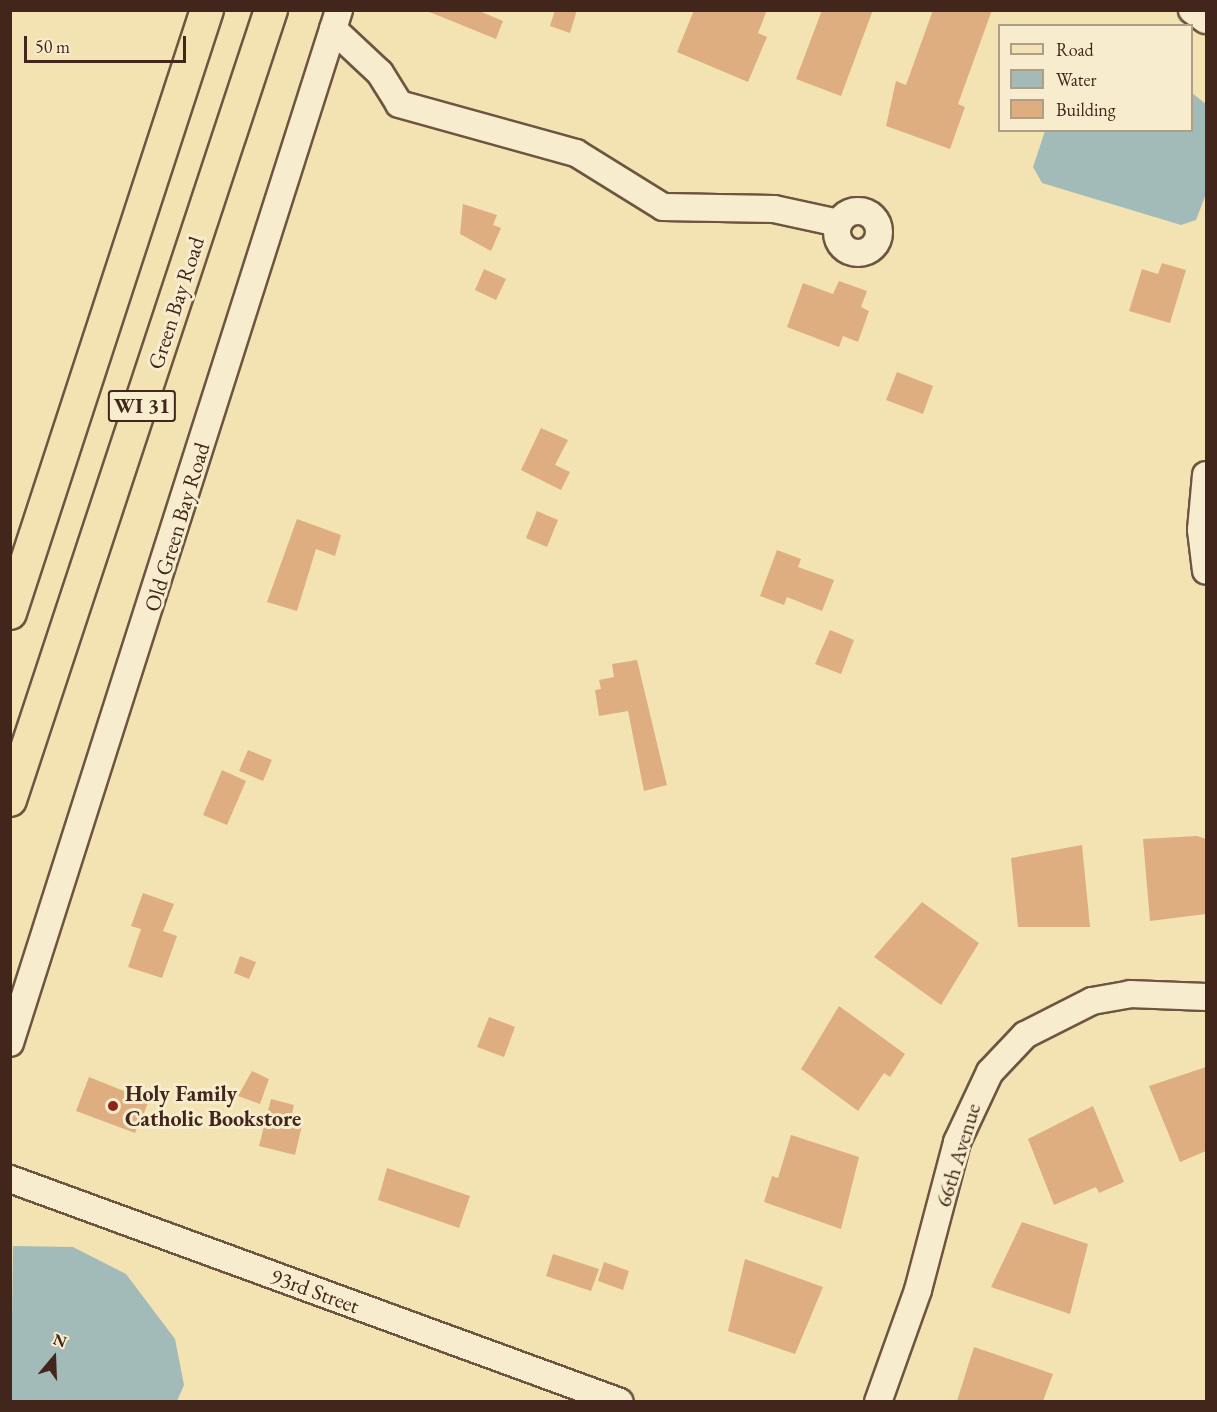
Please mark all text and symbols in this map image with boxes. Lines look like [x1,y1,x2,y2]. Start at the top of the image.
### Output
scale bar [27,24,189,62]
legend [998,24,1193,132]
text: 50 m [35,35,70,58]
text: Road [1056,38,1094,61]
text: Water [1056,68,1097,91]
text: Building [1056,98,1116,121]
street label: Green Bay Road [142,233,210,373]
road number: WI 31 [108,388,176,424]
street label: Old Green Bay Road [139,439,215,615]
place label: Holy Family Catholic Bookstore [125,1080,301,1132]
marker: Holy Family Catholic Bookstore [106,1099,120,1113]
street label: 66th Avenue [930,1100,986,1210]
street label: 93rd Street [267,1263,363,1319]
north arrow [24,1328,84,1388]
text: N [50,1328,70,1353]

